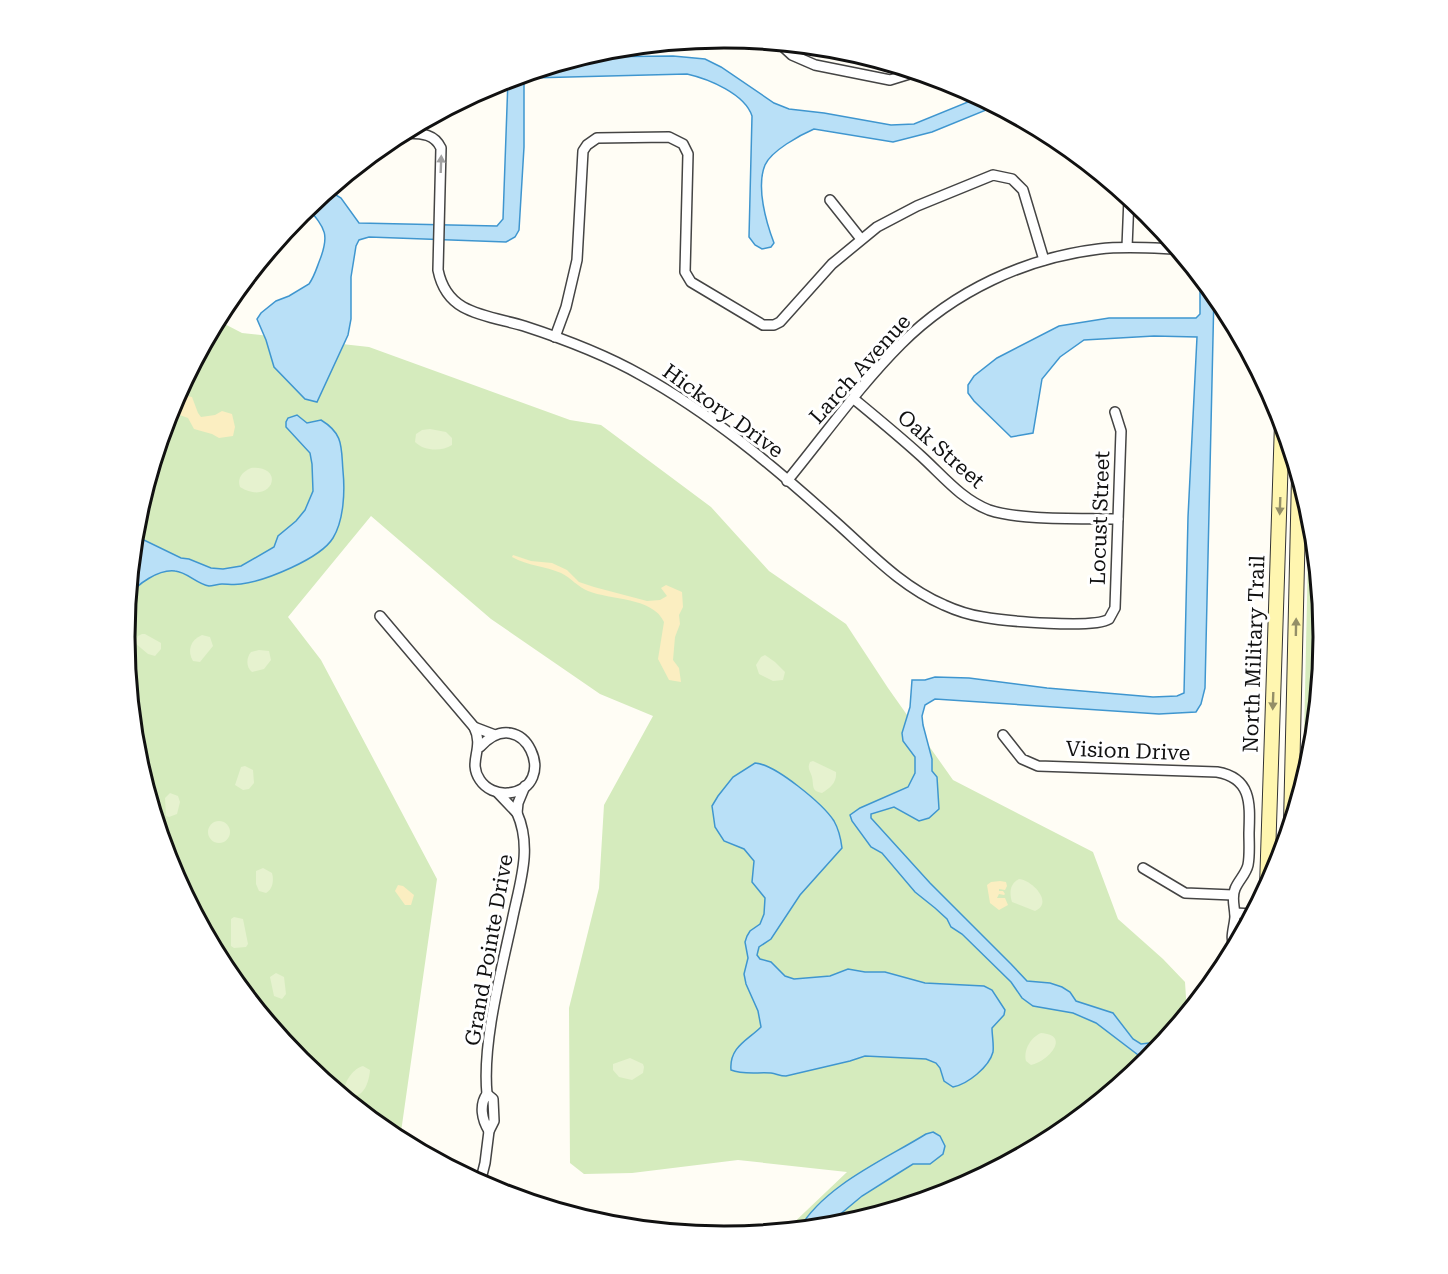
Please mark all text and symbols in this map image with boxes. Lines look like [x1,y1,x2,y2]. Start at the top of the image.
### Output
one-way arrow [437,154,446,173]
street label: Larch Avenue [805,309,915,429]
street label: Hickory Drive [658,359,788,463]
street label: Oak Street [893,405,989,493]
street label: Locust Street [1086,450,1114,585]
one-way arrow [1275,497,1284,516]
street label: North Military Trail [1239,554,1269,753]
one-way arrow [1291,617,1300,636]
one-way arrow [1268,692,1278,711]
street label: Vision Drive [1065,737,1191,765]
street label: Grand Pointe Drive [460,852,518,1048]

